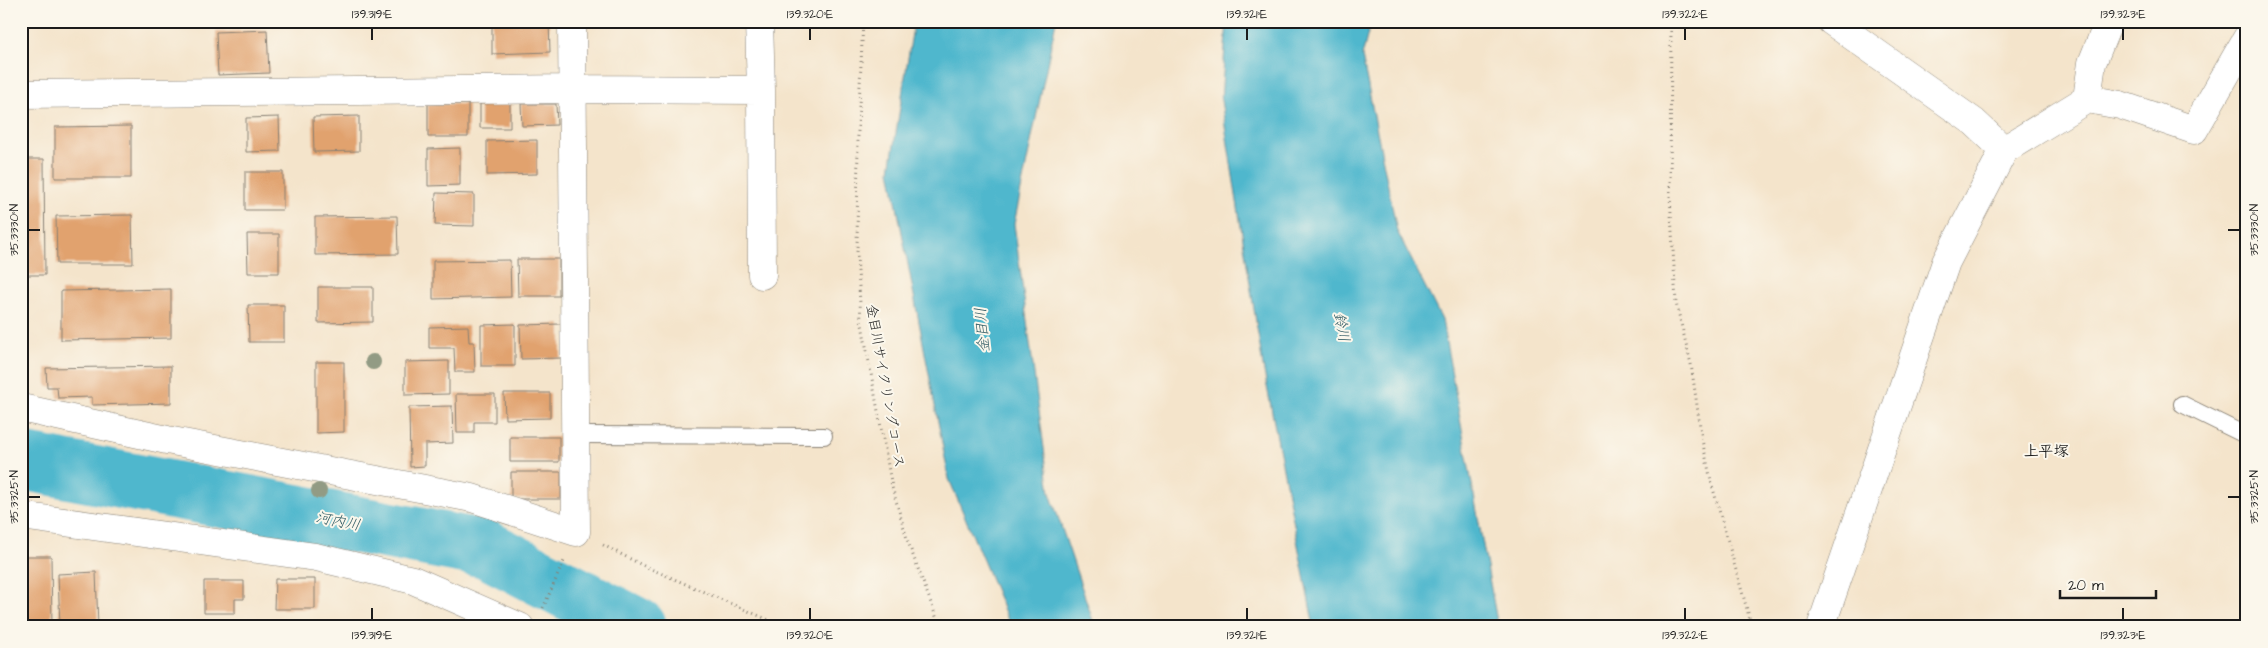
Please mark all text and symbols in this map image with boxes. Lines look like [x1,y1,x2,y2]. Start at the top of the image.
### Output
text: 139.319°E [352,6,392,23]
text: 139.320°E [787,6,833,23]
text: 139.321°E [1227,6,1267,23]
text: 139.322°E [1662,6,1708,23]
text: 139.323°E [2101,6,2145,23]
text: 35.3330°N [6,203,23,256]
text: 35.3330°N [2246,203,2263,256]
street label: 金目川サイクリングコース [861,303,909,470]
water label: 金目川 [970,307,995,353]
water label: 鈴川 [1328,310,1355,344]
district label: 上平塚 [2023,441,2069,462]
text: 35.3325°N [6,470,23,524]
text: 35.3325°N [2246,470,2263,524]
water label: 河内川 [314,507,362,536]
scale bar [2060,568,2157,600]
text: 20 m [2068,575,2104,596]
text: 139.319°E [352,627,392,644]
text: 139.320°E [787,627,833,644]
text: 139.321°E [1227,627,1267,644]
text: 139.322°E [1662,627,1708,644]
text: 139.323°E [2101,627,2145,644]

